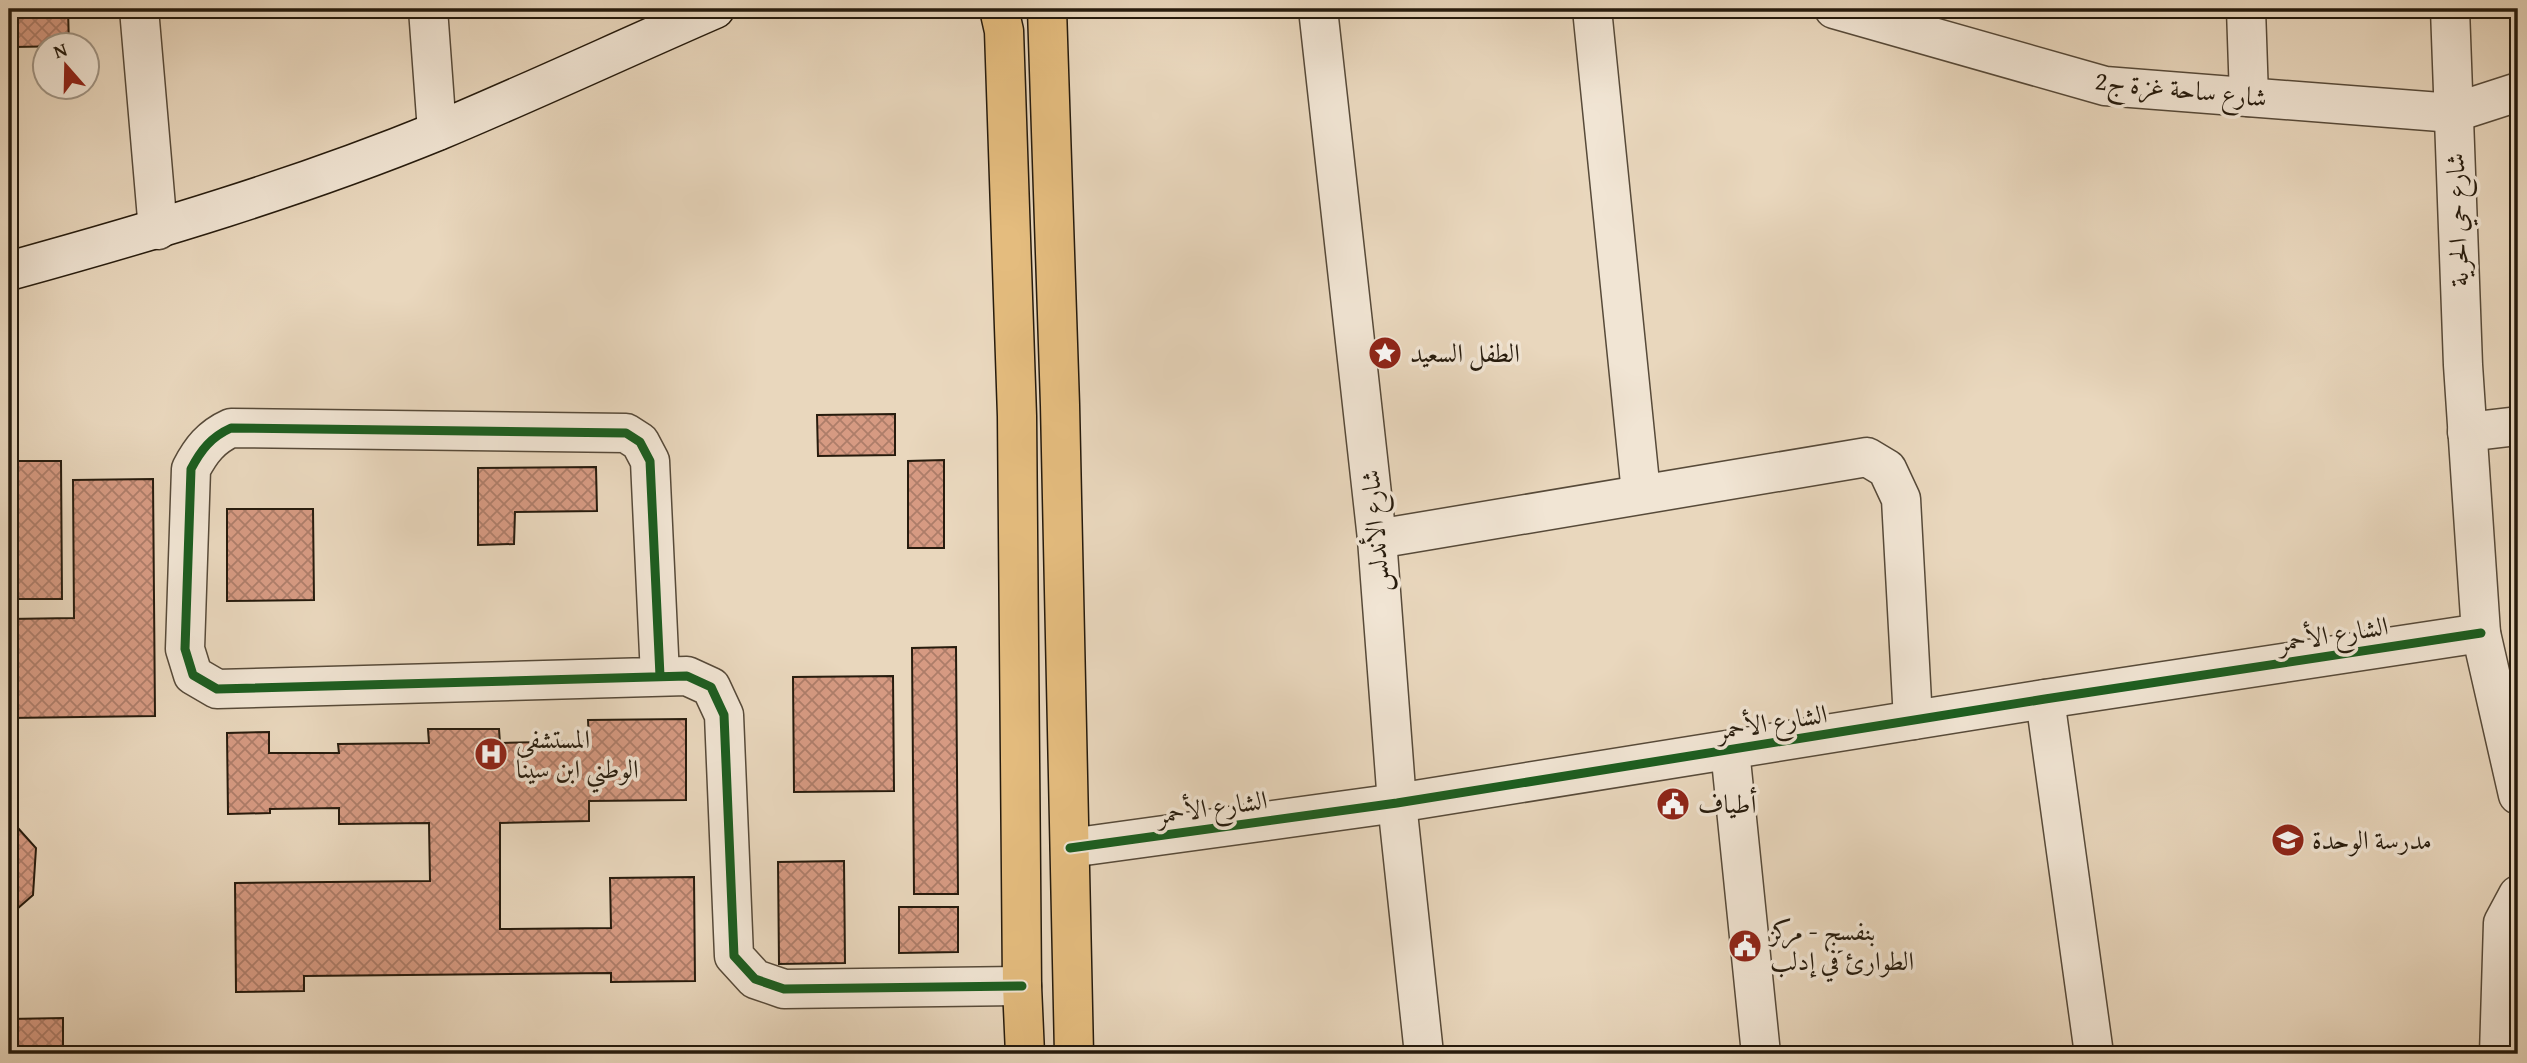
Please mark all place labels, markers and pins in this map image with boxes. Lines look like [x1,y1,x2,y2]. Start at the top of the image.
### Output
place label: الطفل السعيد [1410,333,1520,372]
place icon: الطفل السعيد [1366,334,1404,372]
place label: المستشفى الوطني ابن سينا [516,719,639,793]
hospital icon: المستشفى الوطني ابن سينا [472,735,510,773]
place label: أطياف [1698,784,1757,823]
public building icon: أطياف [1654,785,1692,823]
place label: مدرسة الوحدة [2312,820,2432,859]
school or university icon: مدرسة الوحدة [2269,821,2307,859]
place label: بنفسج - مركز الطوارئ في إدلب [1767,911,1914,983]
public building icon: بنفسج - مركز الطوارئ في إدلب [1726,927,1764,965]

